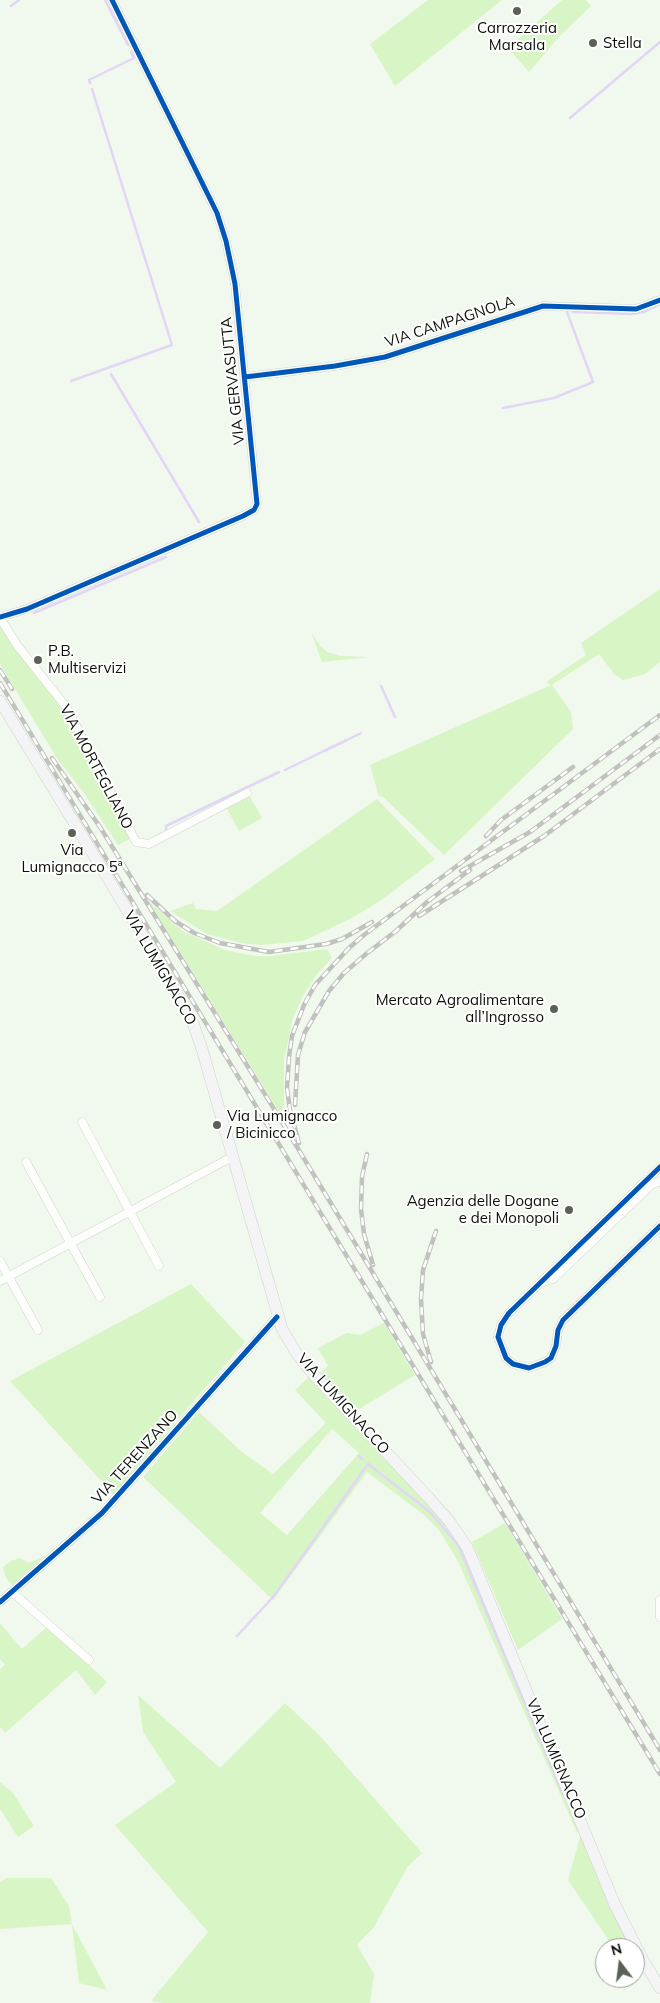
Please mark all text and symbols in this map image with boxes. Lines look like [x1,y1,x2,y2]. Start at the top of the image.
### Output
marker: Carrozzeria Marsala [511,5,523,17]
place label: Carrozzeria Marsala [477,19,557,54]
place label: Stella [603,34,642,52]
marker: Stella [587,37,599,49]
street label: VIA CAMPAGNOLA [383,293,517,351]
street label: VIA GERVASUTTA [217,316,249,446]
place label: P.B. Multiservizi [48,642,126,677]
marker: P.B. Multiservizi [32,654,44,666]
street label: VIA MORTEGLIANO [56,702,136,832]
marker: Via Lumignacco 5ª [66,827,78,839]
place label: Via Lumignacco 5ª [21,841,123,876]
street label: VIA LUMIGNACCO [120,908,200,1028]
place label: Mercato Agroalimentare all’Ingrosso [376,991,544,1026]
marker: Mercato Agroalimentare all’Ingrosso [548,1003,560,1015]
place label: Via Lumignacco / Bicinicco [227,1107,337,1142]
marker: Via Lumignacco / Bicinicco [211,1119,223,1131]
place label: Agenzia delle Dogane e dei Monopoli [407,1192,559,1227]
marker: Agenzia delle Dogane e dei Monopoli [563,1204,575,1216]
street label: VIA LUMIGNACCO [293,1350,393,1458]
street label: VIA TERENZANO [88,1406,182,1508]
street label: VIA LUMIGNACCO [522,1696,590,1822]
north arrow [595,1938,645,1988]
text: N [609,1939,624,1960]

